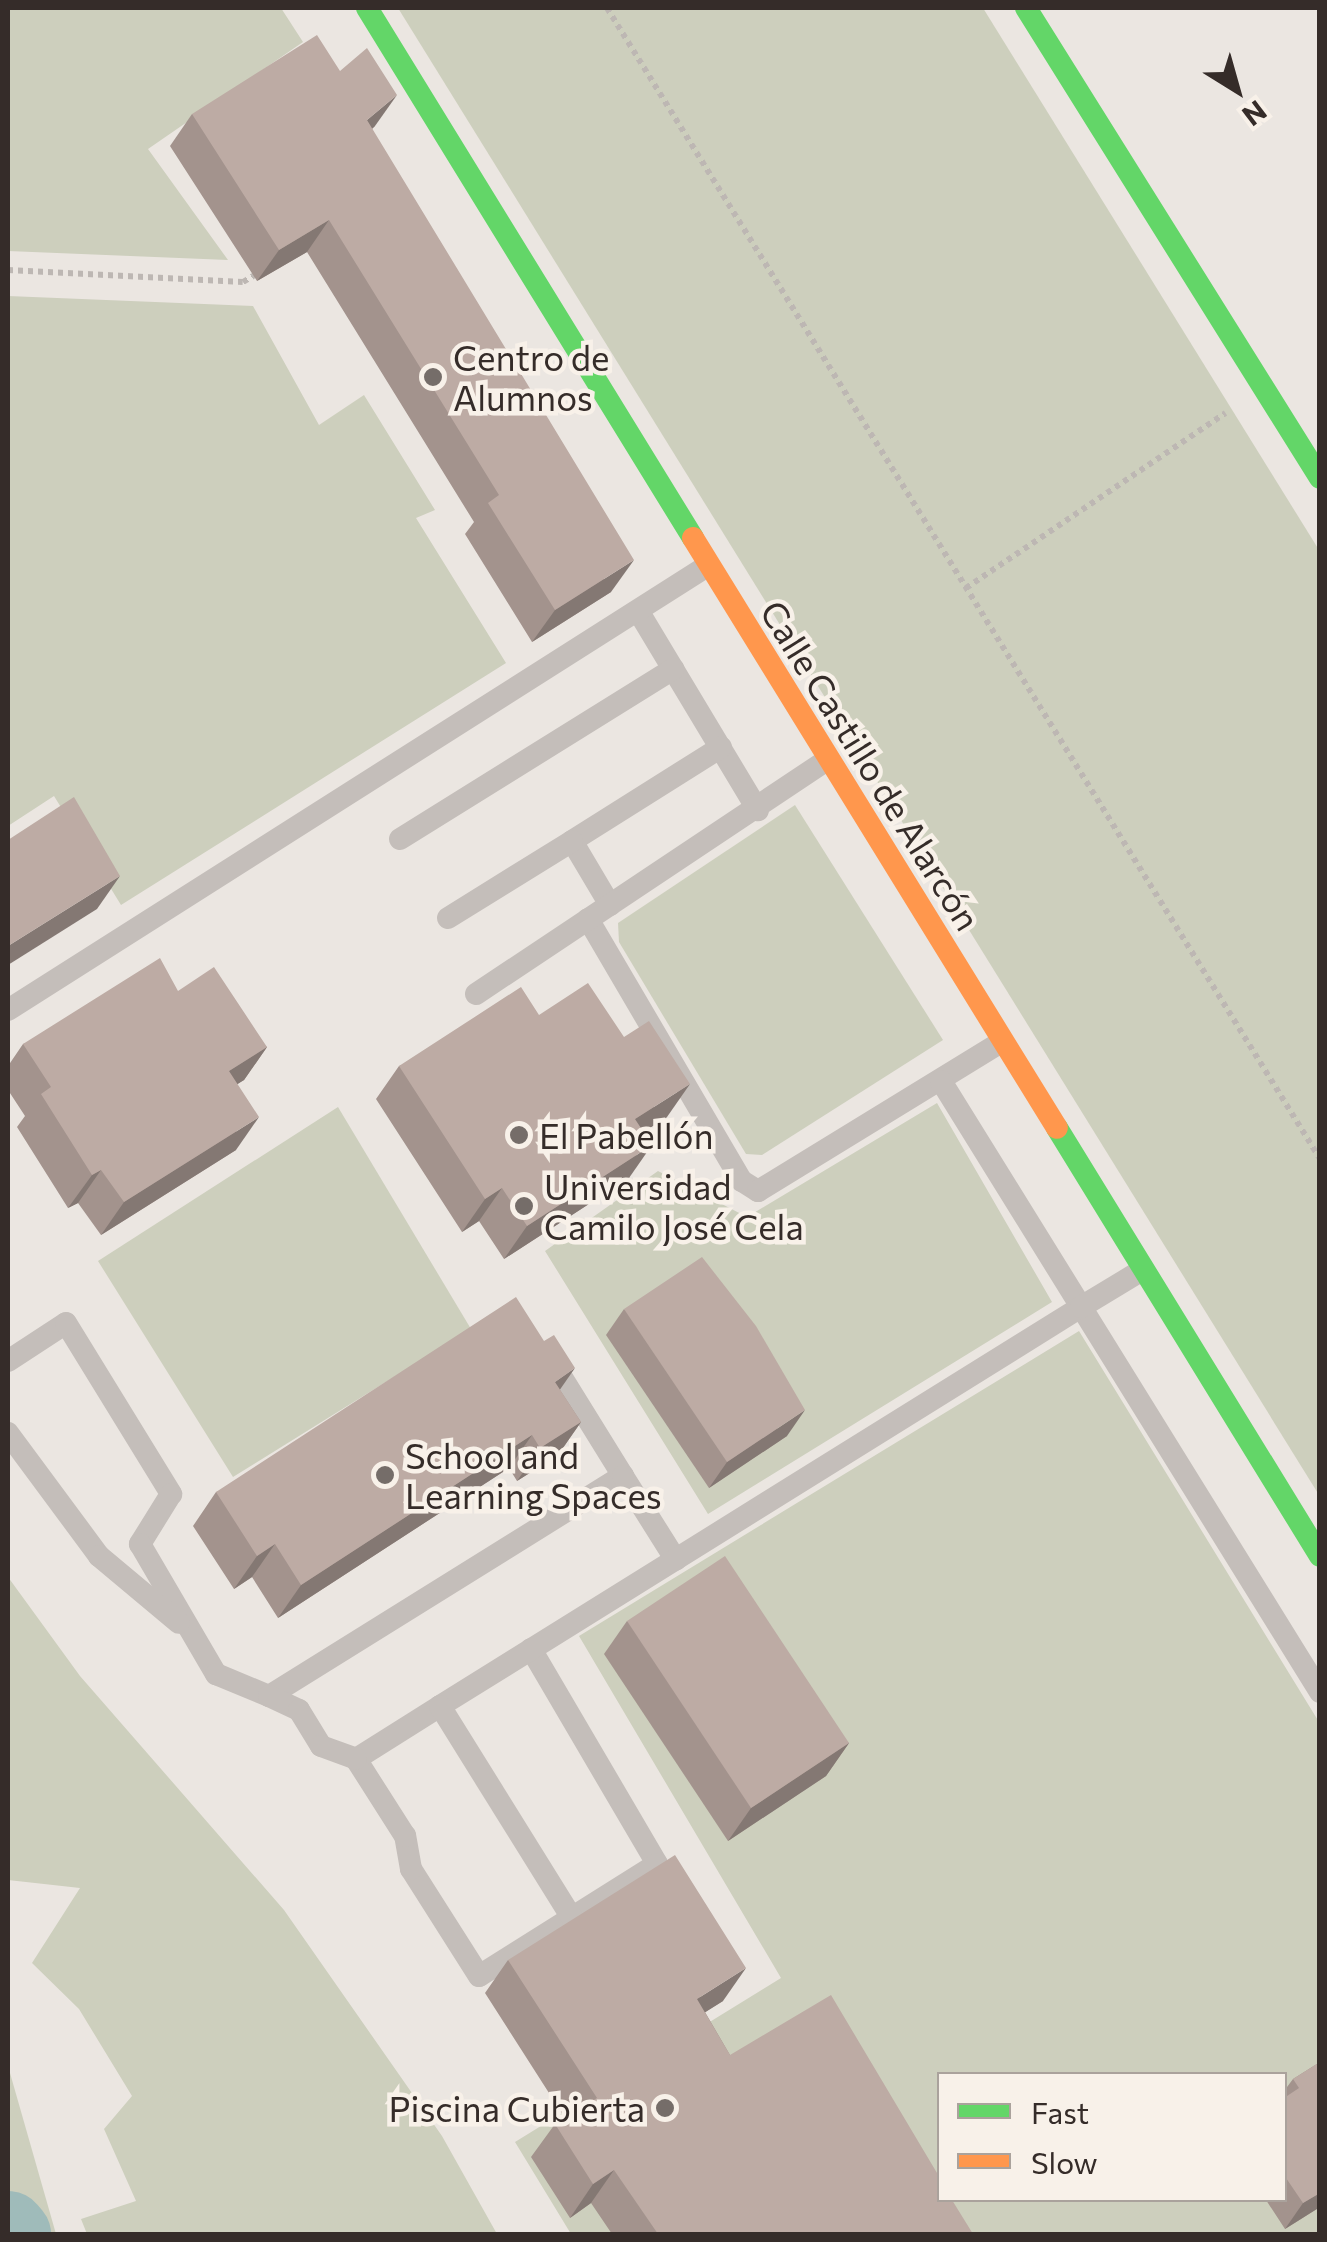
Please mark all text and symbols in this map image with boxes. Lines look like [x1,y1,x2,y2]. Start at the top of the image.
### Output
north arrow [1187,40,1287,140]
text: N [1236,94,1274,134]
place label: Centro de Alumnos [453,336,610,418]
marker: Centro de Alumnos [422,366,444,388]
street label: Calle Castillo de Alarcón [752,593,990,937]
place label: El Pabellón [539,1114,714,1156]
marker: El Pabellón [508,1124,530,1146]
place label: Universidad Camilo José Cela [544,1165,804,1247]
marker: Universidad Camilo José Cela [513,1195,535,1217]
place label: School and Learning Spaces [405,1434,662,1516]
marker: School and Learning Spaces [374,1464,396,1486]
legend [937,2072,1287,2202]
place label: Piscina Cubierta [388,2087,645,2129]
text: Fast [1031,2093,1089,2130]
marker: Piscina Cubierta [654,2097,676,2119]
text: Slow [1031,2143,1098,2180]

